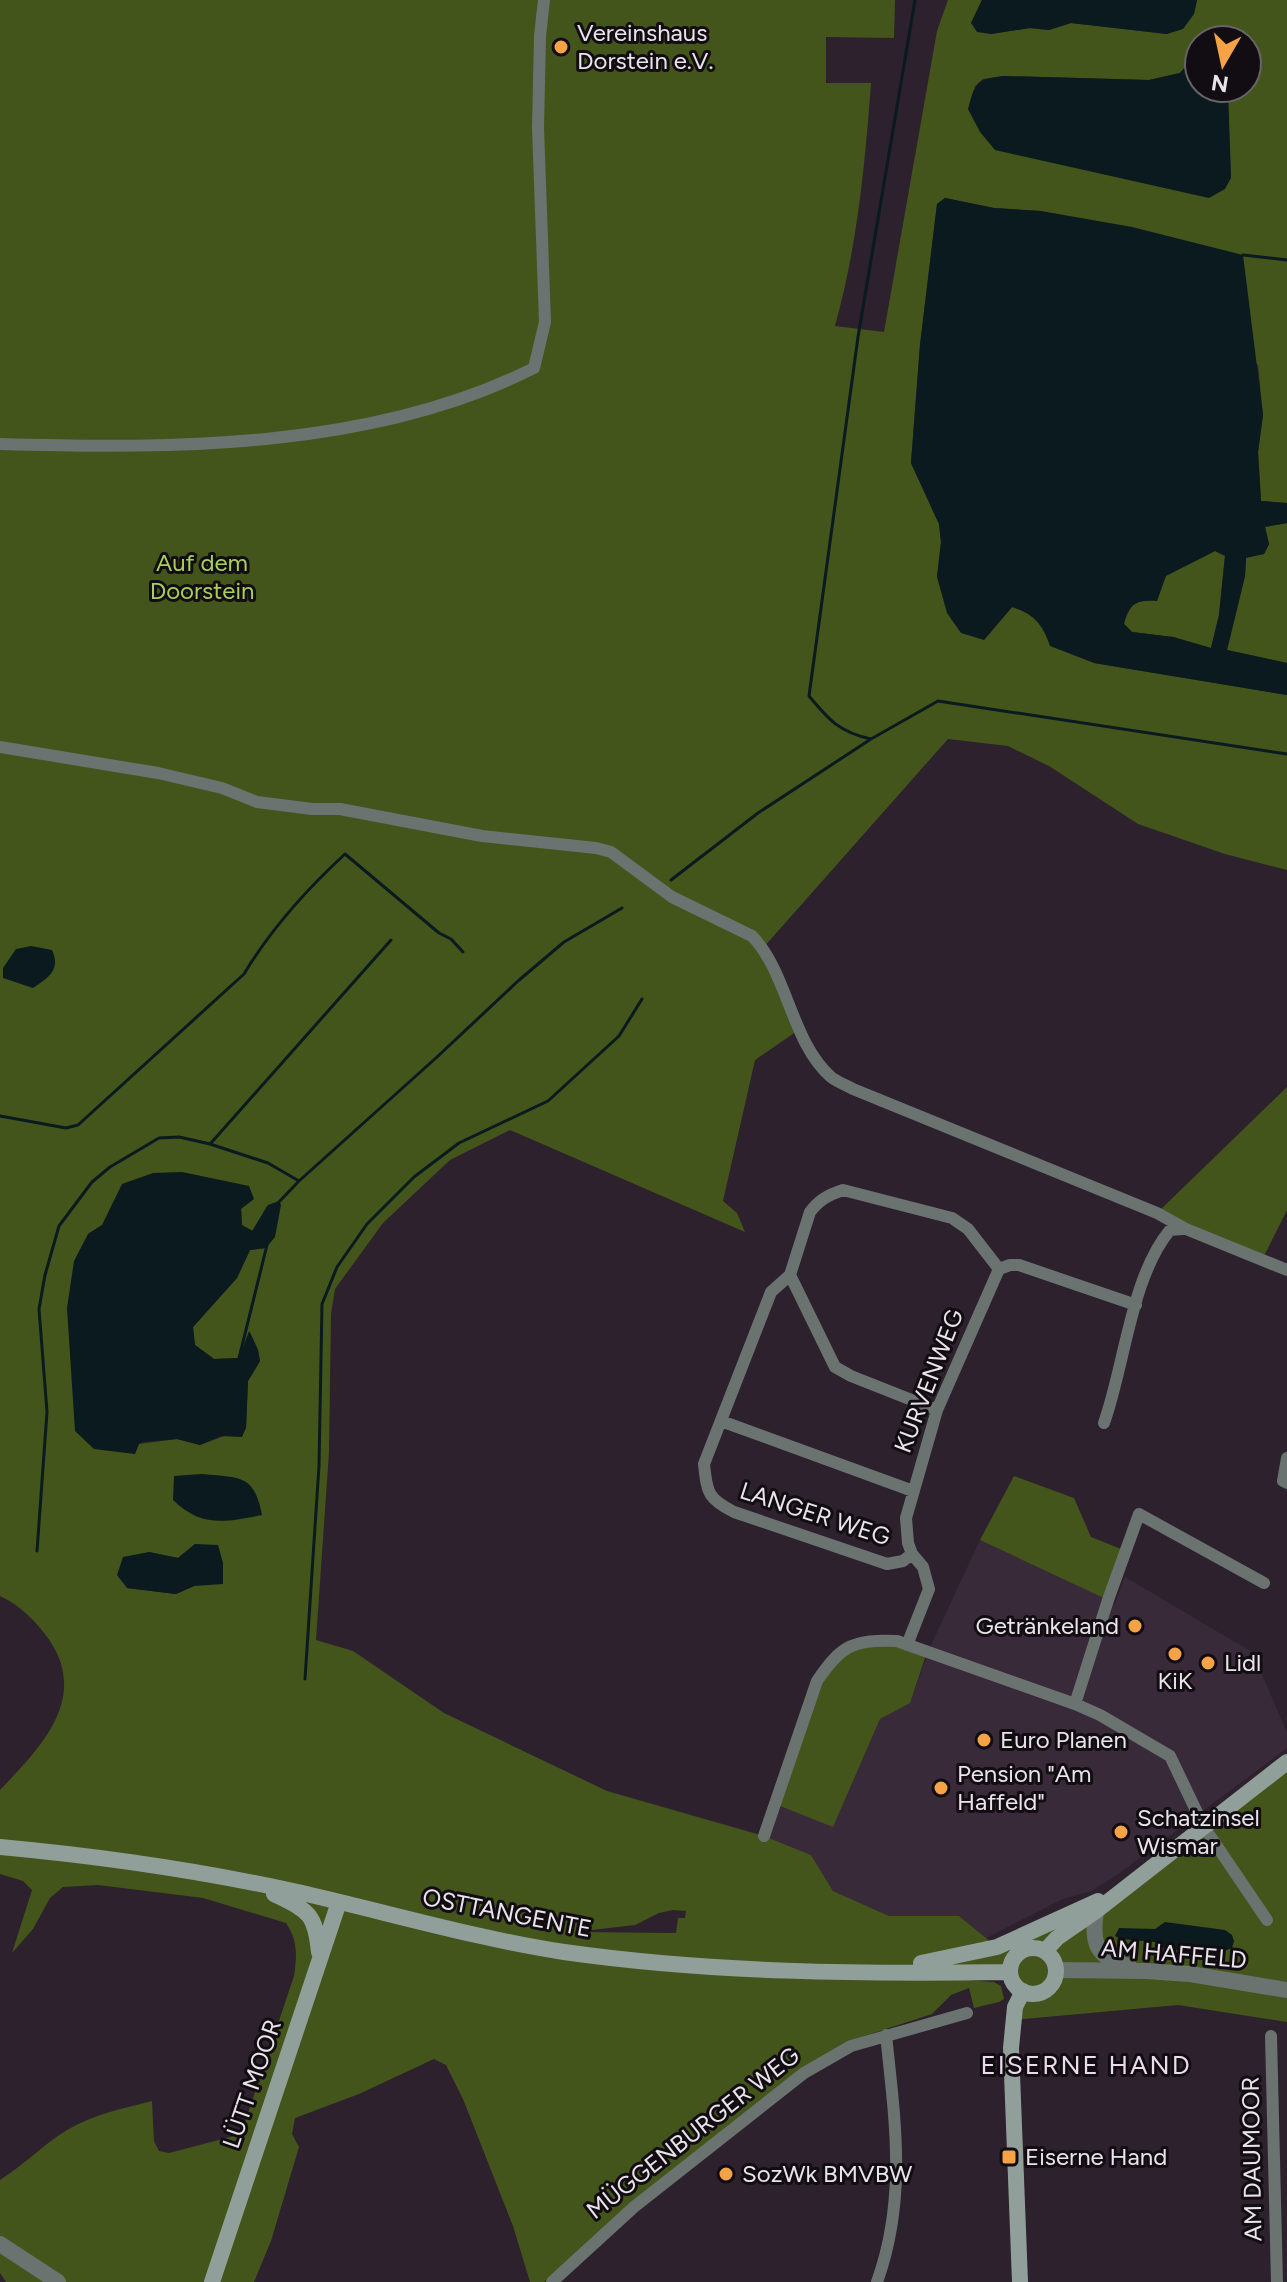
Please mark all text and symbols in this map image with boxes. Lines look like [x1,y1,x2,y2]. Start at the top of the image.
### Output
place label: Vereinshaus Dorstein e.V. [577,18,713,75]
north arrow [1183,24,1263,104]
marker: Vereinshaus Dorstein e.V. [552,38,570,56]
text: N [1209,69,1230,98]
park label: Auf dem Doorstein [150,548,254,605]
street label: KURVENWEG [888,1305,969,1457]
street label: LANGER WEG [736,1476,894,1551]
place label: Getränkeland [975,1611,1119,1640]
marker: Getränkeland [1126,1617,1144,1635]
marker: KiK [1166,1645,1184,1663]
place label: Lidl [1224,1648,1261,1677]
marker: Lidl [1199,1654,1217,1672]
place label: KiK [1158,1666,1193,1695]
place label: Euro Planen [1000,1725,1127,1754]
marker: Euro Planen [975,1731,993,1749]
place label: Pension "Am Haffeld" [957,1759,1092,1816]
marker: Pension "Am Haffeld" [932,1779,950,1797]
place label: Schatzinsel Wismar [1137,1803,1260,1860]
marker: Schatzinsel Wismar [1112,1823,1130,1841]
street label: OSTTANGENTE [420,1882,594,1943]
street label: AM HAFFELD [1100,1933,1248,1974]
street label: LÜTT MOOR [216,2016,287,2152]
street label: MÜGGENBURGER WEG [580,2040,805,2225]
district label: EISERNE HAND [980,2049,1192,2081]
street label: AM DAUMOOR [1236,2076,1267,2242]
place label: Eiserne Hand [1025,2142,1167,2171]
marker: Eiserne Hand [1000,2148,1018,2166]
place label: SozWk BMVBW [742,2159,912,2188]
marker: SozWk BMVBW [717,2165,735,2183]

